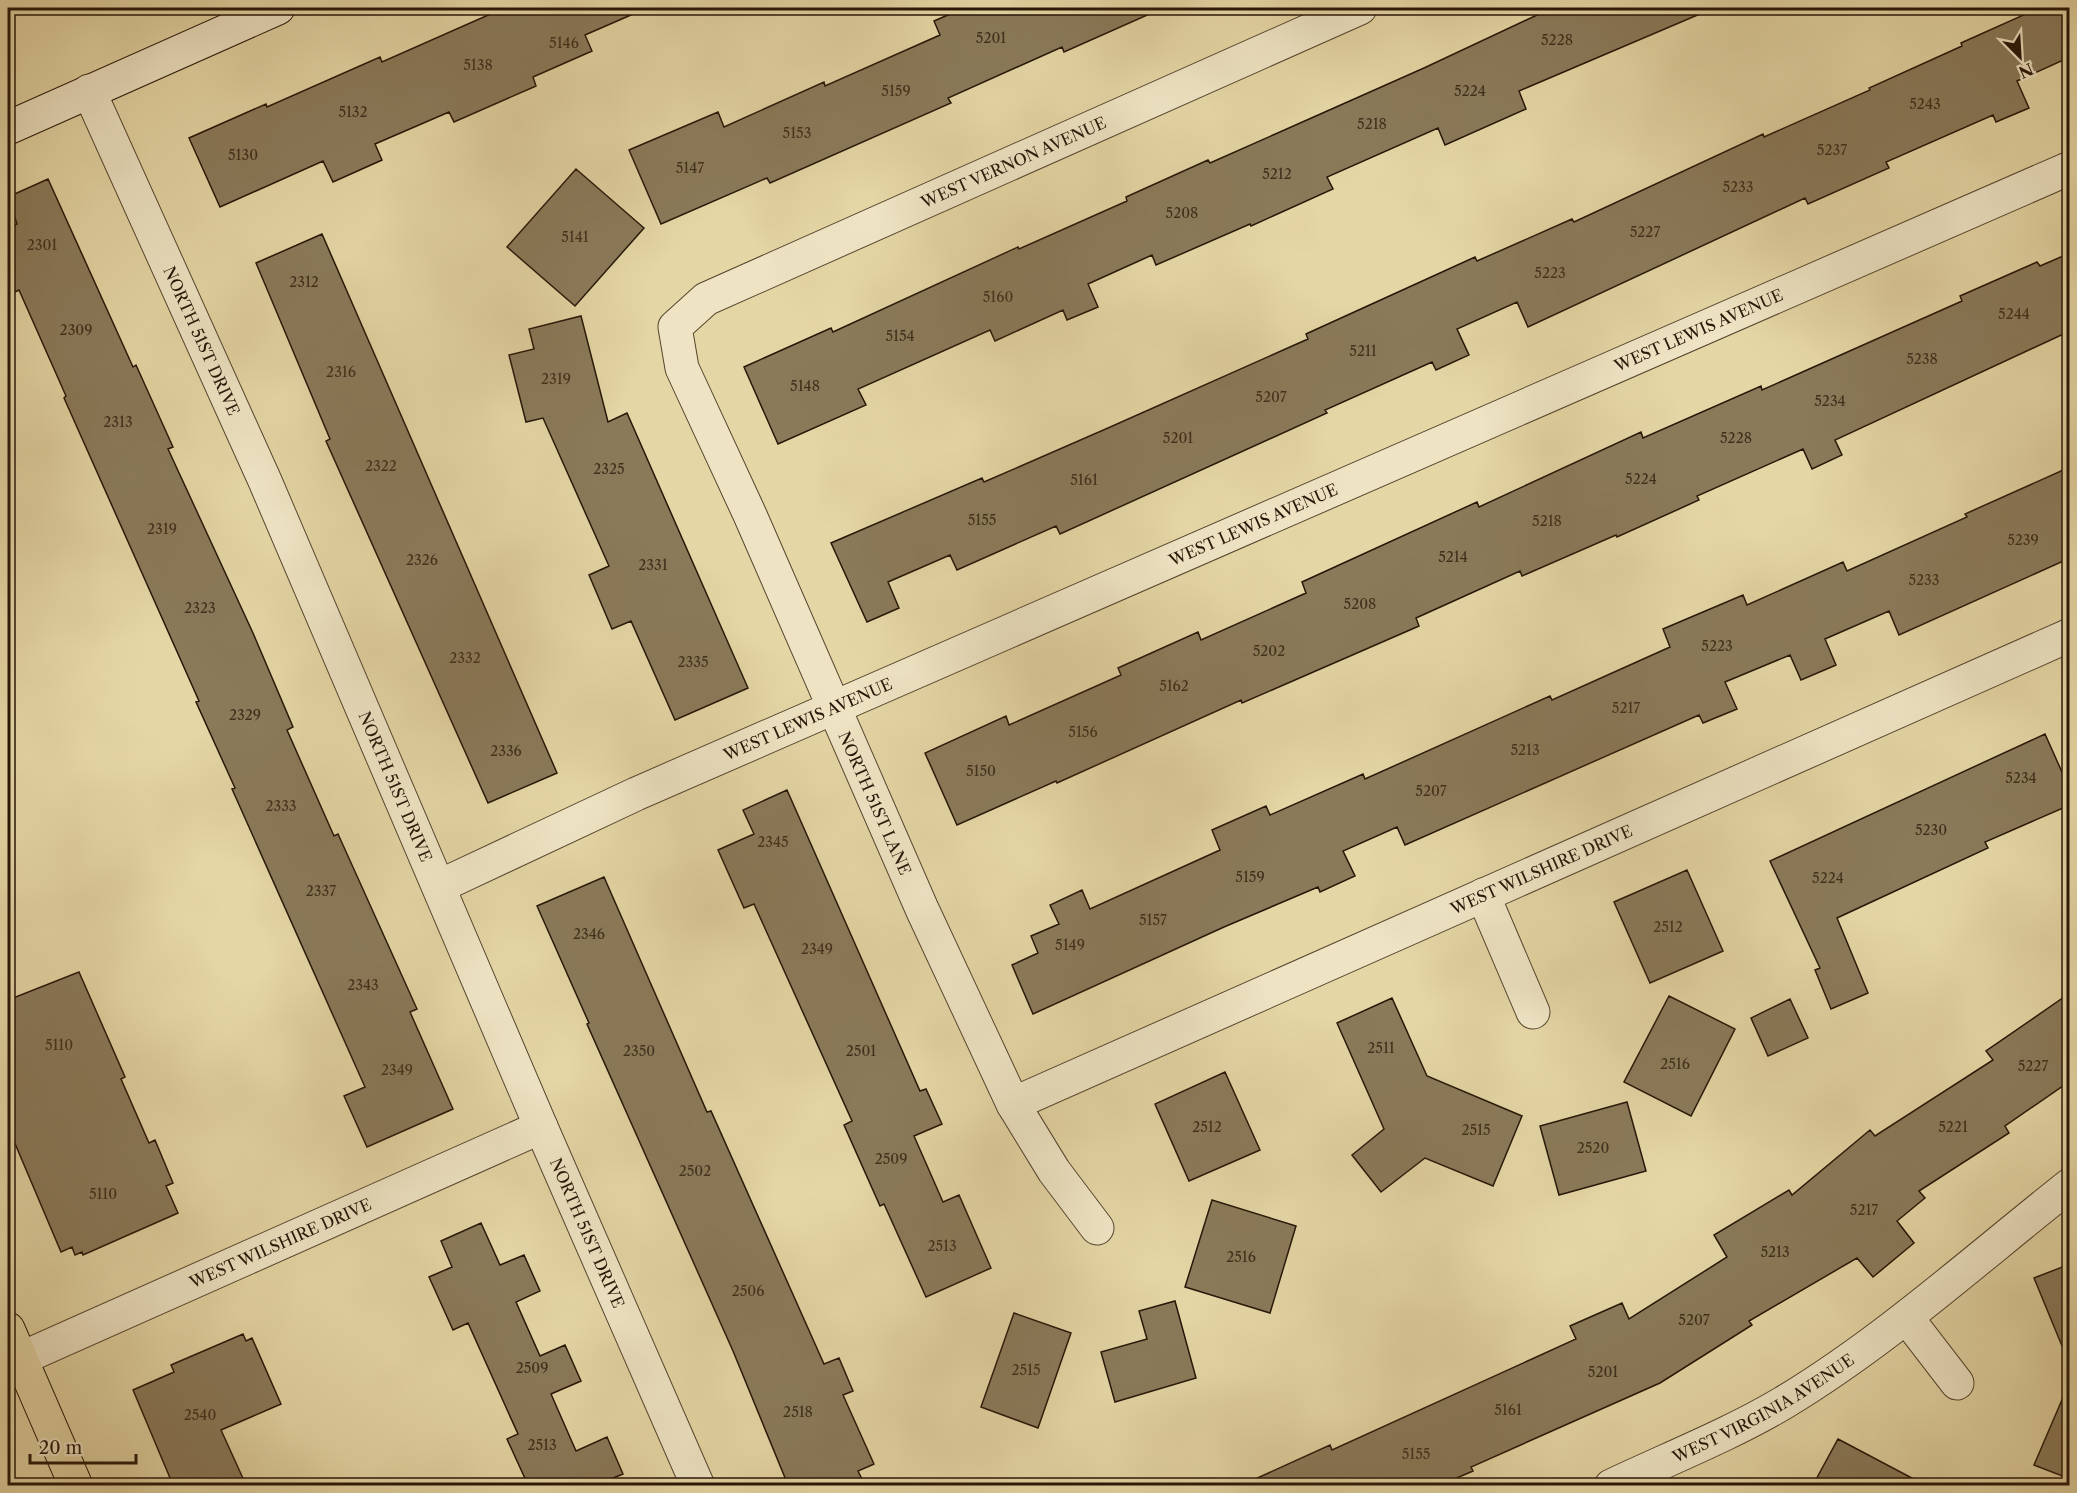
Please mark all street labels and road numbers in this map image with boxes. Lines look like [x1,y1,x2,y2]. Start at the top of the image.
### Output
street label: WEST VERNON AVENUE [917,112,1109,212]
street label: NORTH 51ST DRIVE [159,263,244,419]
street label: WEST LEWIS AVENUE [1610,285,1786,376]
street label: WEST LEWIS AVENUE [1165,479,1341,571]
street label: WEST LEWIS AVENUE [719,673,895,765]
street label: NORTH 51ST DRIVE [355,708,436,865]
street label: NORTH 51ST LANE [834,728,916,878]
street label: WEST WILSHIRE DRIVE [1446,821,1635,919]
street label: NORTH 51ST DRIVE [546,1155,629,1311]
street label: WEST WILSHIRE DRIVE [185,1194,374,1293]
street label: WEST VIRGINIA AVENUE [1668,1349,1858,1467]

